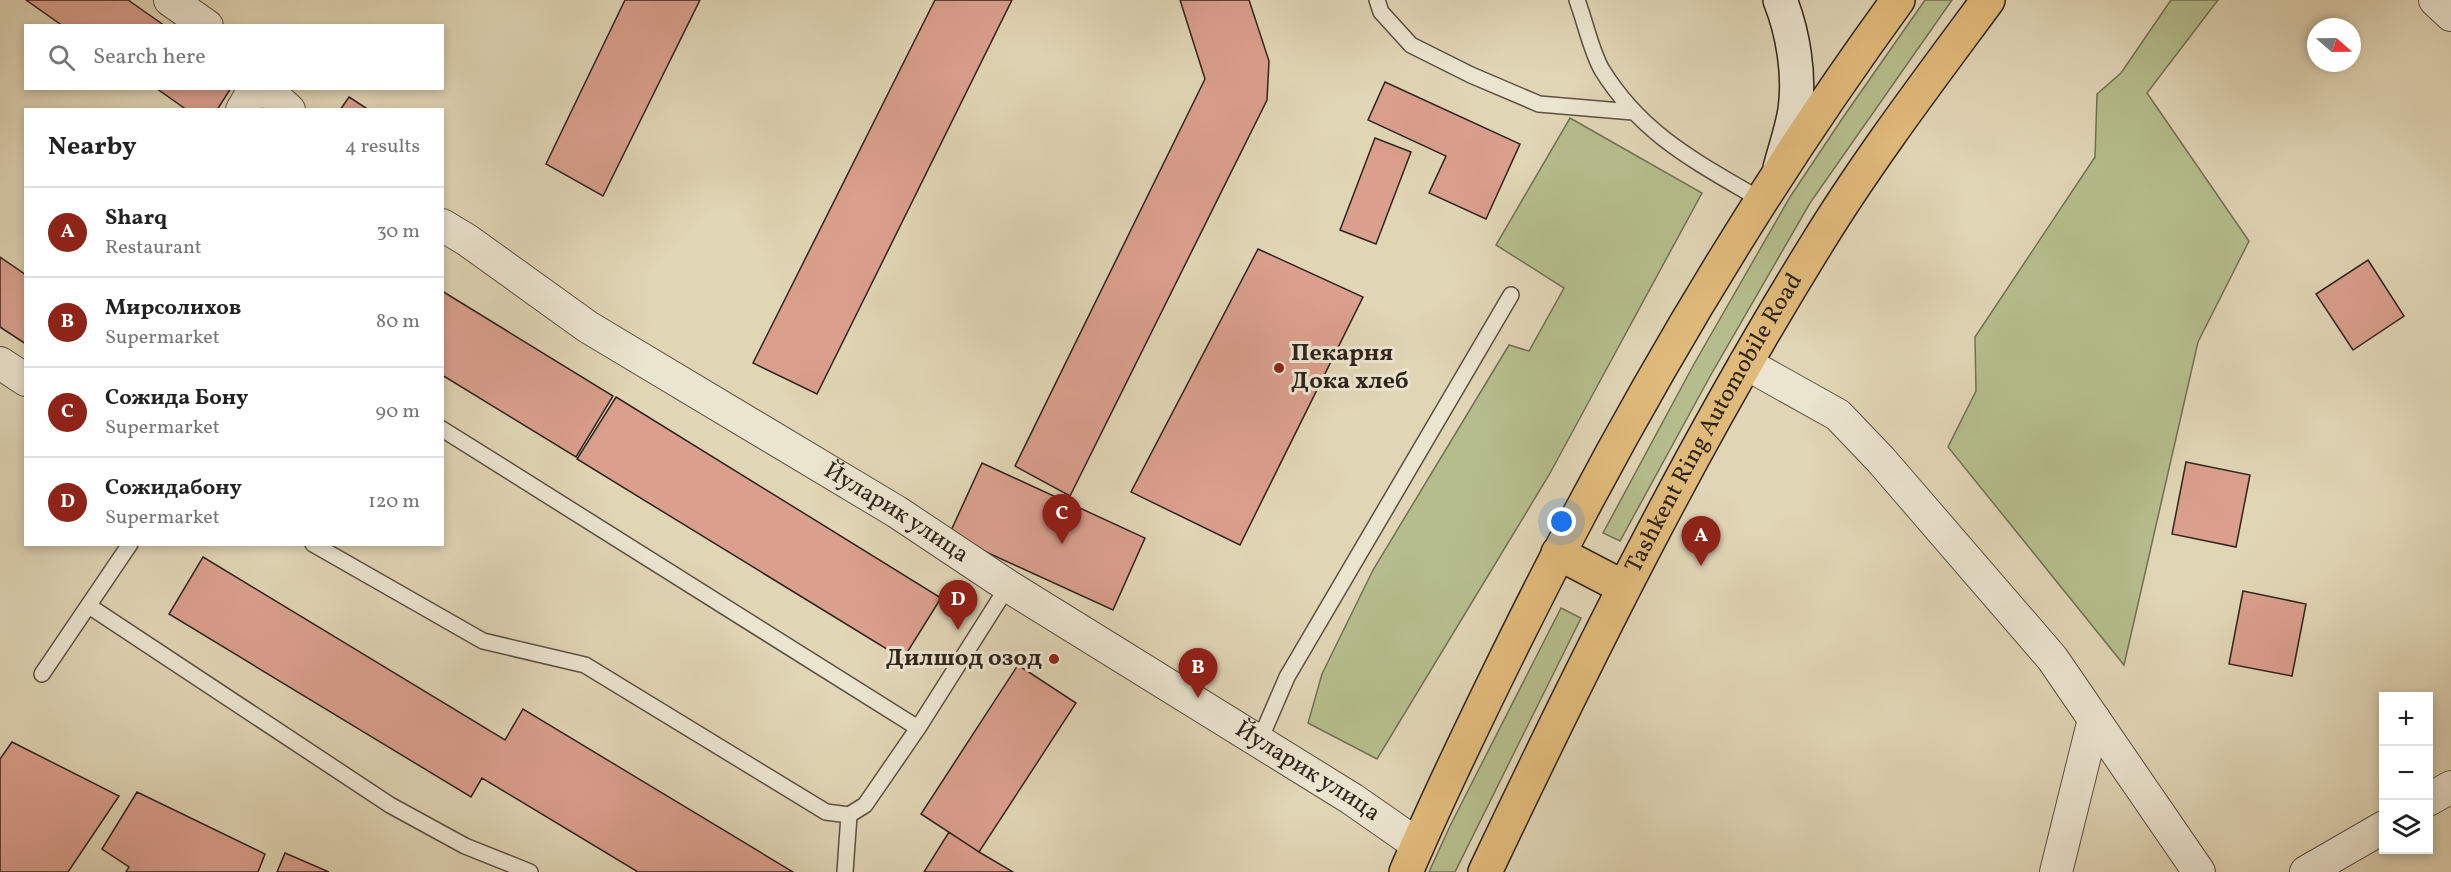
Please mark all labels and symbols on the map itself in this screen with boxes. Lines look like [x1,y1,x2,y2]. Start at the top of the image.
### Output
north arrow [2307,18,2361,72]
street label: Tashkent Ring Automobile Road [1620,268,1810,578]
place label: Пекарня Дока хлеб [1291,337,1409,399]
marker: Пекарня Дока хлеб [1272,361,1286,375]
street label: Йуларик улица [817,455,975,572]
pin: C [1042,494,1082,544]
your location [1547,507,1576,536]
pin: A [1682,516,1720,566]
pin: D [938,580,978,630]
place label: Дилшод озод [886,642,1042,676]
pin: B [1178,648,1218,698]
marker: Дилшод озод [1047,652,1061,666]
street label: Йуларик улица [1228,713,1387,831]

